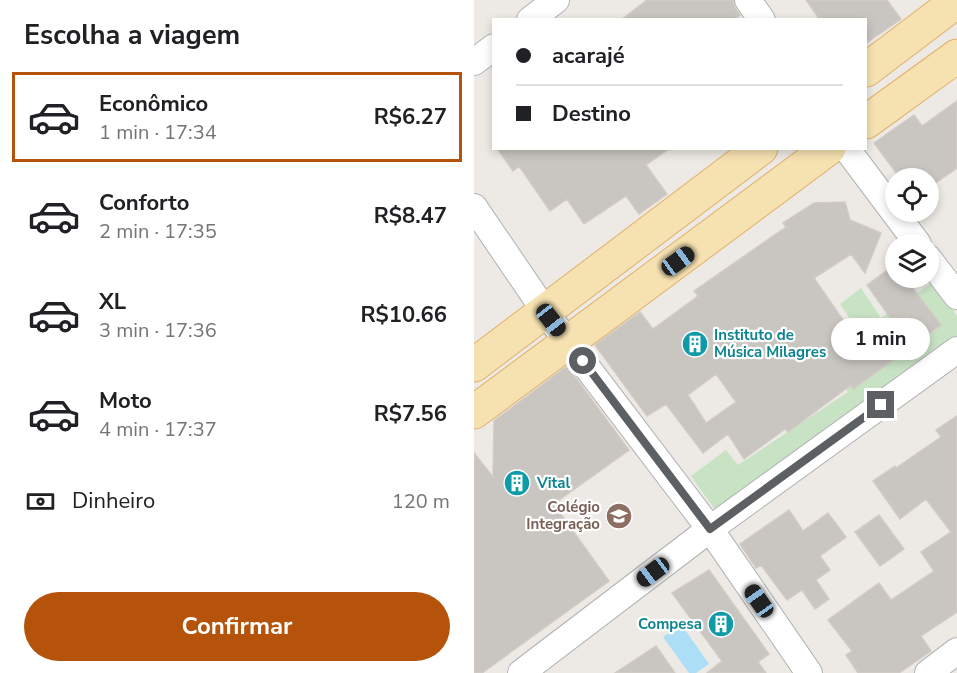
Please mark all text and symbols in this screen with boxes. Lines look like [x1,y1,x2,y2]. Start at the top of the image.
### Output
text: Escolha a viagem [24,17,240,54]
text: acarajé [552,41,625,71]
text: Econômico [99,89,208,119]
icon: car [27,90,81,144]
text: Destino [552,99,631,129]
text: R$6.27 [374,102,447,132]
text: 1 min · 17:34 [99,119,217,146]
map controls [885,168,939,288]
button: locate [885,168,939,222]
text: Conforto [99,188,189,218]
icon: car [27,189,81,243]
text: R$8.47 [374,201,447,231]
text: 2 min · 17:35 [99,218,217,245]
button: layers [885,234,939,288]
car [658,243,698,279]
text: XL [99,287,126,317]
icon: car [27,288,81,342]
text: R$10.66 [360,300,447,330]
car [533,300,569,340]
text: 3 min · 17:36 [99,317,217,344]
callout: 1 min [832,318,930,360]
place label: Instituto de Música Milagres [714,325,826,362]
text: 1 min [855,325,906,352]
building icon: Instituto de Música Milagres [680,329,710,359]
route start [569,347,596,374]
text: Moto [99,386,152,416]
icon: car [27,387,81,441]
route end [867,391,894,418]
text: R$7.56 [374,399,447,429]
text: 4 min · 17:37 [99,416,217,443]
building icon: Vital [502,468,532,498]
place label: Vital [536,473,570,493]
icon: cash [24,485,57,518]
text: Dinheiro [72,486,155,516]
text: 120 m [392,488,450,515]
place label: Colégio Integração [526,497,600,534]
school or university icon: Colégio Integração [604,501,634,531]
car [633,554,673,590]
car [741,581,777,621]
button: Confirmar [24,592,450,661]
building icon: Compesa [706,609,736,639]
place label: Compesa [638,614,702,634]

